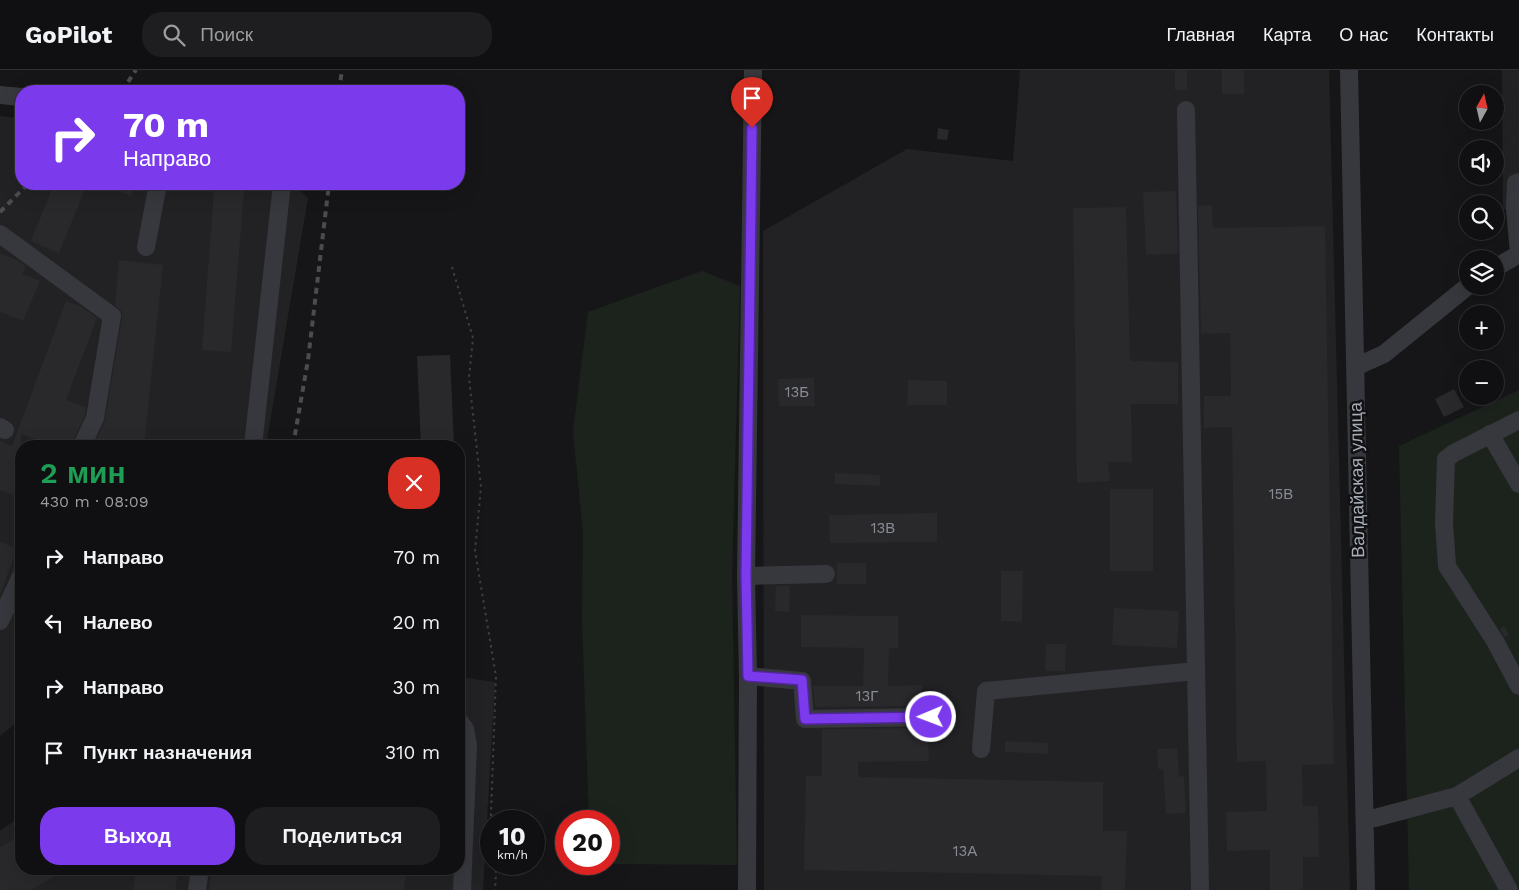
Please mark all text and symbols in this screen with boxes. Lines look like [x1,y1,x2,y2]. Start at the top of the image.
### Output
search box [142,12,492,57]
text: GoPilot [25,21,112,49]
icon: search [160,21,188,49]
text: Поиск [200,23,253,46]
text: Главная [1166,24,1235,45]
text: Карта [1263,24,1311,45]
text: О нас [1339,24,1388,45]
text: Контакты [1416,24,1494,45]
pin [731,77,773,128]
icon: arrive [738,84,766,112]
north arrow [1459,85,1504,130]
map controls [1459,85,1504,405]
text: 70 m [123,104,209,146]
icon: right [40,105,105,170]
button: sound [1459,140,1504,185]
text: Направо [123,146,211,171]
button: search [1459,195,1504,240]
button: layers [1459,250,1504,295]
button: + [1459,305,1504,350]
button: − [1459,360,1504,405]
house number: 13Б [785,383,809,401]
street label: Валдайская улица [1345,401,1368,558]
text: 2 мин [40,455,126,490]
button: close [388,457,440,509]
house number: 15В [1269,485,1293,503]
text: 430 m · 08:09 [40,492,149,511]
house number: 13В [871,519,895,537]
icon: right [40,544,68,572]
text: Направо [83,546,164,569]
text: 70 m [393,546,440,569]
icon: left [40,609,68,637]
text: Налево [83,611,153,634]
text: 20 m [393,611,440,634]
icon: right [40,674,68,702]
text: Направо [83,676,164,699]
text: 30 m [393,676,440,699]
house number: 13Г [856,687,878,705]
position arrow [904,690,956,742]
icon: arrive [40,739,68,767]
text: Пункт назначения [83,741,252,764]
text: 310 m [385,741,440,764]
button: Выход [40,807,235,865]
button: Поделиться [245,807,440,865]
speed limit sign: 20 [555,810,620,875]
text: 10 [499,822,526,851]
house number: 13А [953,842,977,860]
text: km/h [497,848,528,862]

